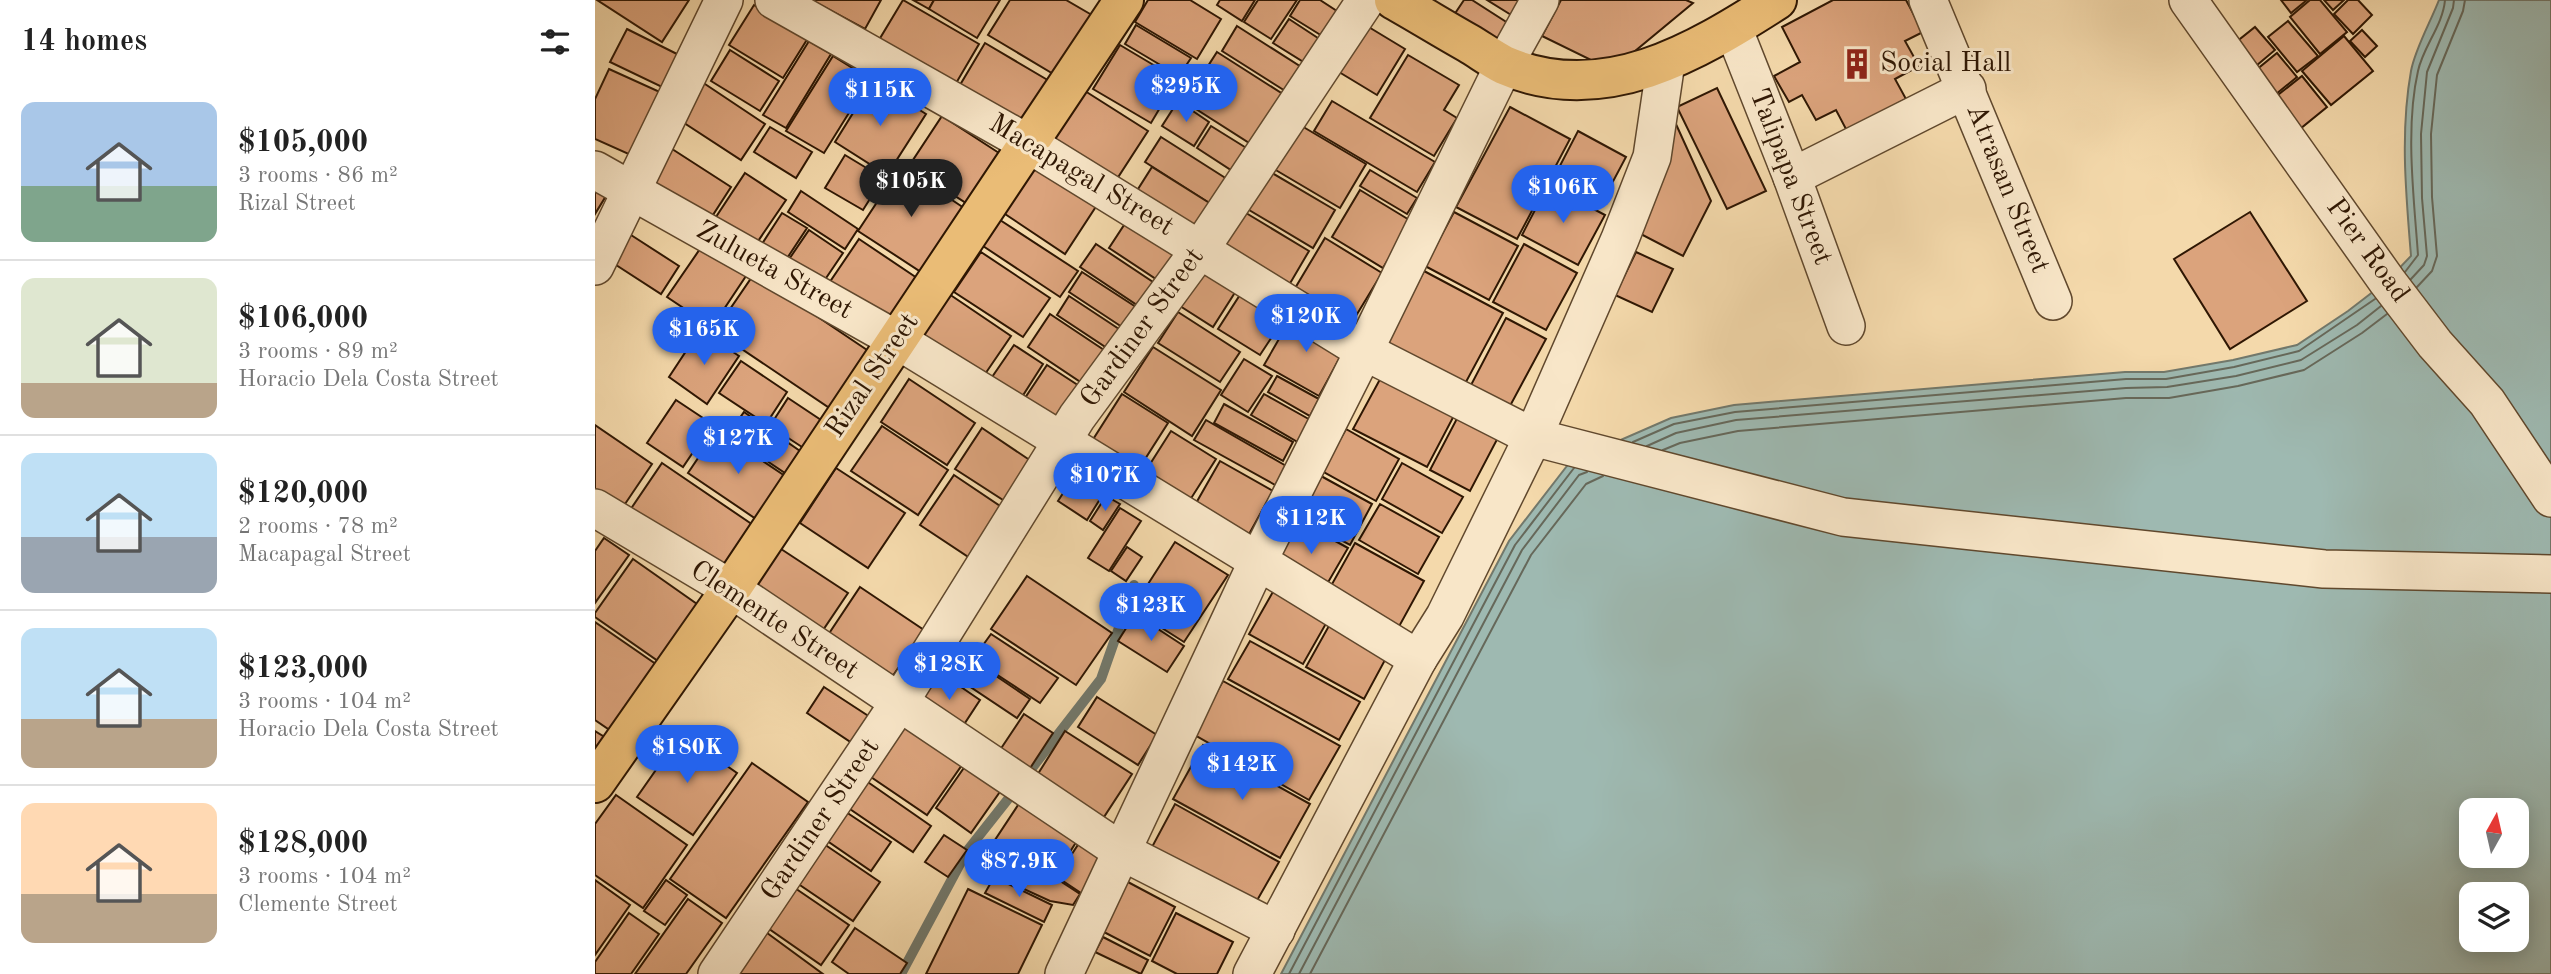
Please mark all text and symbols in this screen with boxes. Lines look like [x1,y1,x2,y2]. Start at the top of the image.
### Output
icon: filters [536,23,574,61]
text: 14 homes [21,27,147,57]
building icon: Social Hall [1840,47,1874,81]
place label: Social Hall [1880,50,2011,78]
pin: $295K [1137,64,1235,124]
pin: $115K [831,68,929,128]
text: $295K [1150,75,1222,98]
text: $115K [844,79,916,102]
street label: Talipapa Street [1744,85,1836,269]
street label: Atrasan Street [1960,100,2054,278]
street label: Macapagal Street [984,110,1178,242]
text: $105,000 [238,128,368,158]
icon: home [77,130,161,214]
pin: $105K [862,160,960,219]
text: 3 rooms · 86 m² [238,164,398,187]
pin: $106K [1514,166,1612,225]
text: $105K [875,170,947,193]
text: $106K [1527,176,1599,199]
text: Rizal Street [238,192,356,215]
street label: Pier Road [2320,194,2414,308]
street label: Zulueta Street [691,217,857,325]
street label: Gardiner Street [1076,243,1210,413]
pin: $120K [1257,294,1355,354]
text: $106,000 [238,304,368,334]
text: $120K [1270,305,1342,328]
icon: home [77,306,161,390]
pin: $165K [655,308,753,367]
street label: Rizal Street [821,309,925,443]
text: $165K [668,318,740,341]
text: 3 rooms · 89 m² [238,340,398,363]
text: Horacio Dela Costa Street [238,368,499,391]
pin: $127K [689,416,787,476]
text: $127K [702,427,774,450]
pin: $107K [1056,454,1154,513]
text: $107K [1069,464,1141,487]
text: $120,000 [238,479,368,509]
icon: home [77,481,161,565]
pin: $112K [1262,496,1360,556]
text: $112K [1275,507,1347,530]
text: 2 rooms · 78 m² [238,515,398,538]
text: Macapagal Street [238,543,411,566]
street label: Clemente Street [685,556,863,686]
pin: $123K [1102,584,1200,643]
text: $123K [1115,594,1187,617]
pin: $128K [900,642,998,702]
text: $128K [913,653,985,676]
text: $123,000 [238,654,368,684]
icon: home [77,656,161,740]
text: 3 rooms · 104 m² [238,690,411,713]
text: Horacio Dela Costa Street [238,718,499,741]
pin: $180K [638,726,736,785]
street label: Gardiner Street [757,734,885,906]
text: $180K [651,736,723,759]
pin: $142K [1193,742,1291,802]
text: $142K [1206,753,1278,776]
north arrow [2459,798,2529,868]
map controls [2459,798,2529,952]
text: $128,000 [238,829,368,859]
icon: home [77,831,161,915]
pin: $87.9K [962,839,1076,899]
text: $87.9K [980,850,1058,873]
text: 3 rooms · 104 m² [238,865,411,888]
button: layers [2459,882,2529,952]
text: Clemente Street [238,893,397,916]

